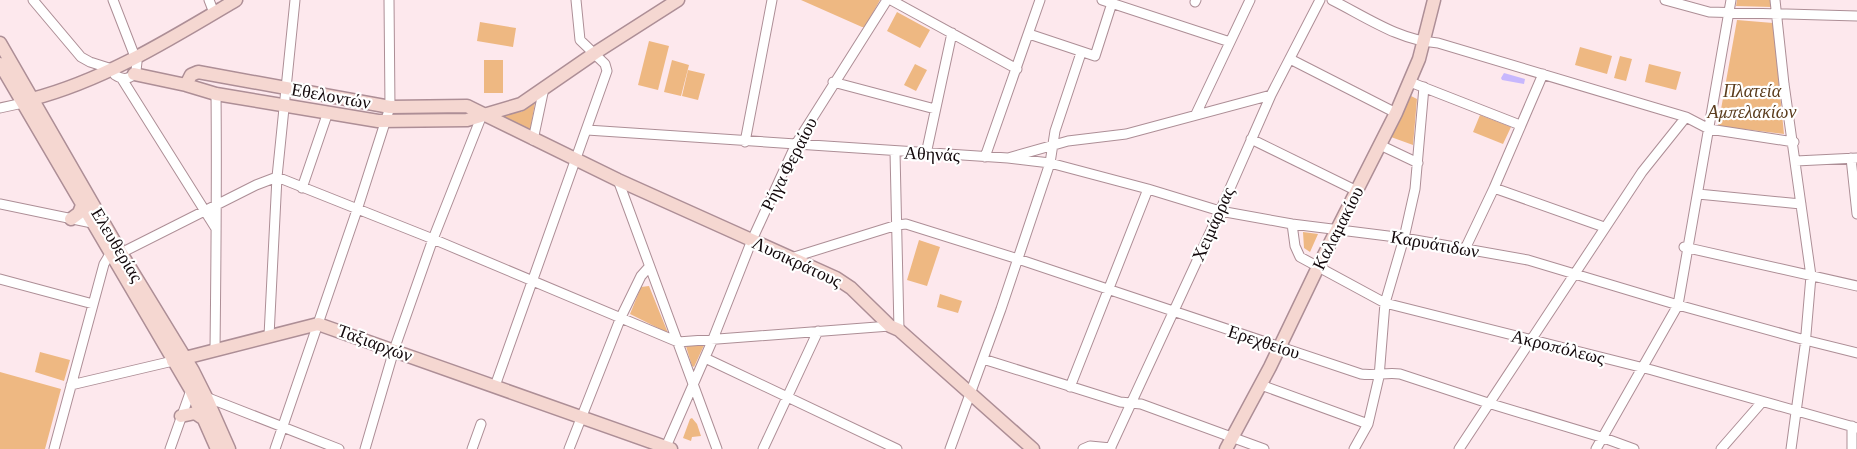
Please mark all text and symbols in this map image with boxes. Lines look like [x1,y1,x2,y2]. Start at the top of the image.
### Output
street label: Εθελοντών [290,79,372,113]
park label: Πλατεία Αμπελακίων [1707,81,1796,122]
street label: Ρήγα Φεραίου [757,114,821,214]
street label: Αθηνάς [904,143,960,165]
street label: Καλαμακίου [1308,183,1368,273]
street label: Χειμάρρας [1188,184,1238,264]
street label: Ελευθερίας [87,204,147,286]
street label: Καρυάτιδων [1389,226,1481,262]
street label: Λυσικράτους [749,233,845,291]
street label: Ταξιαρχών [335,320,415,366]
street label: Ερεχθείου [1225,321,1303,363]
street label: Ακροπόλεως [1509,326,1607,368]

